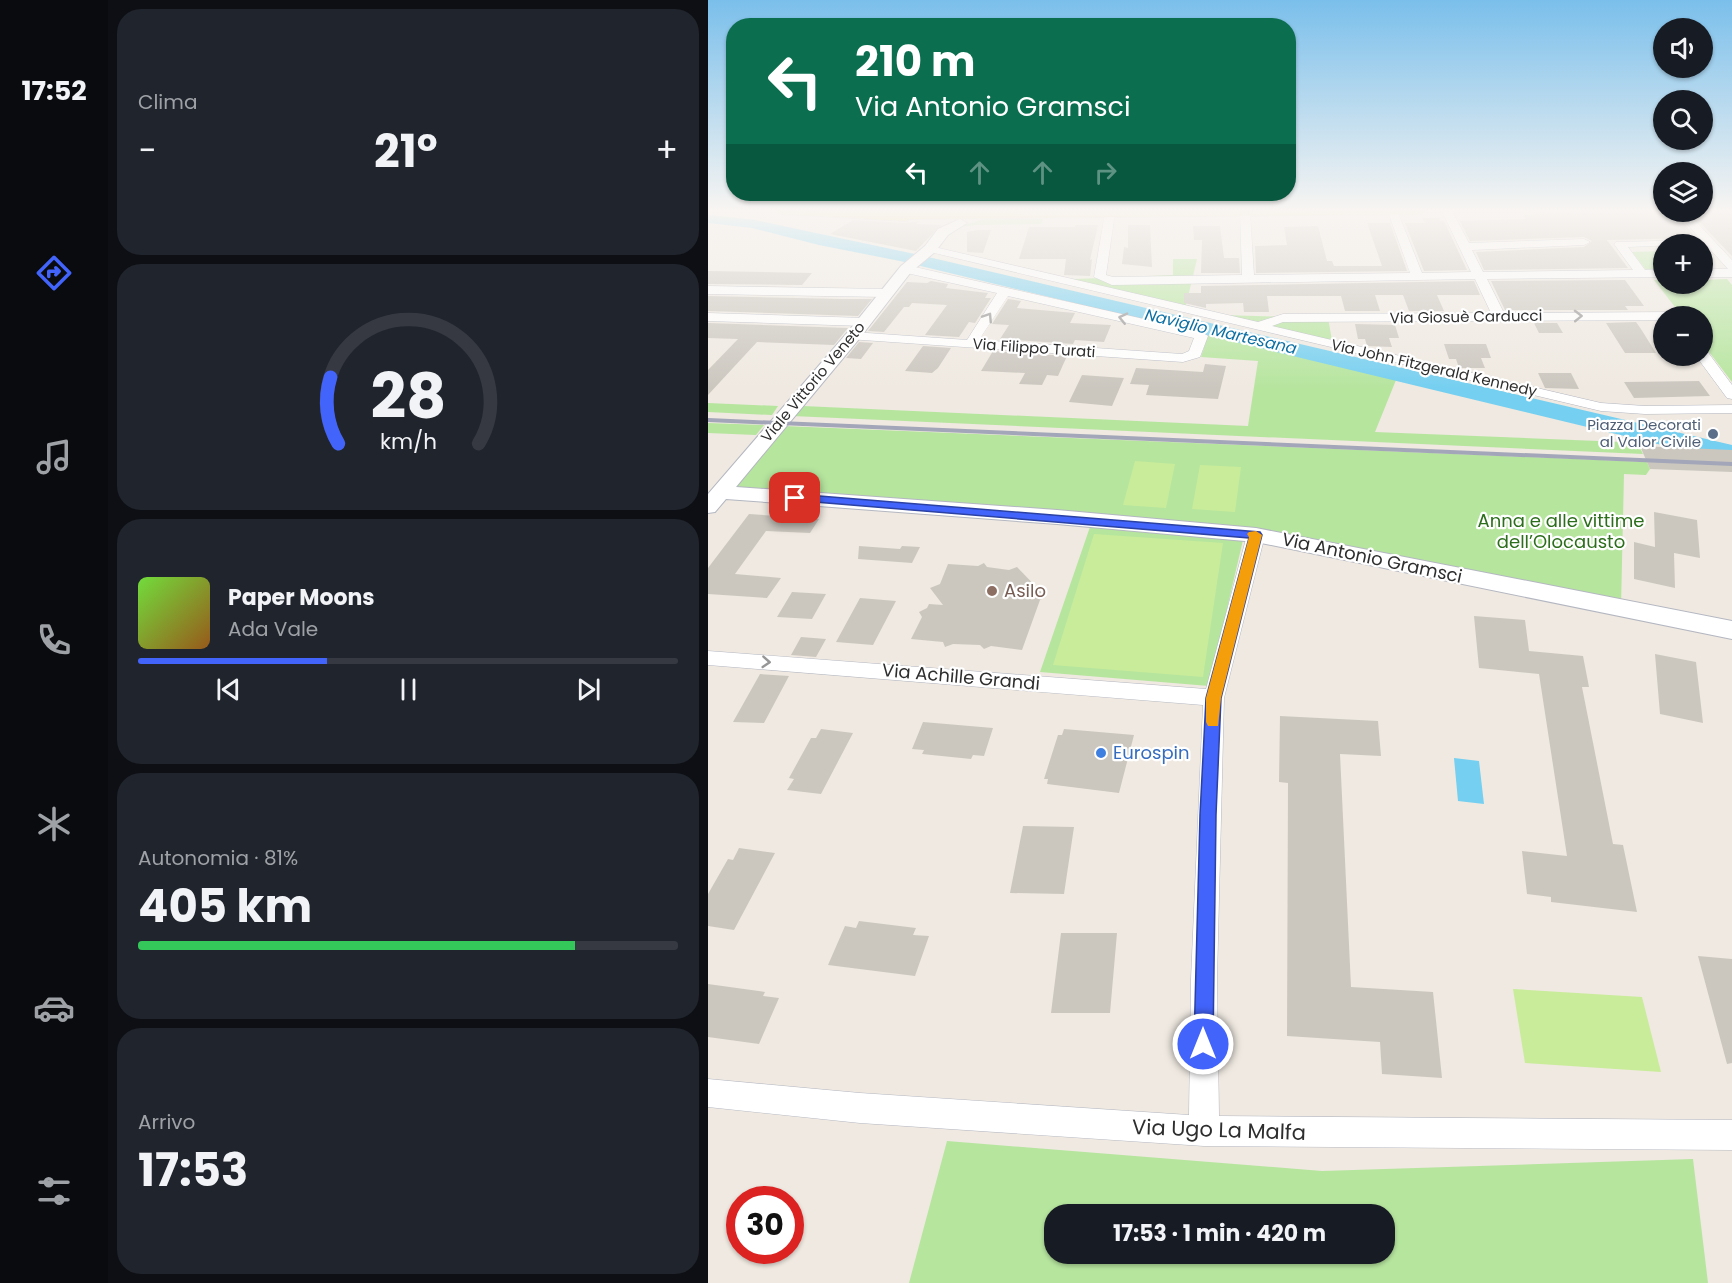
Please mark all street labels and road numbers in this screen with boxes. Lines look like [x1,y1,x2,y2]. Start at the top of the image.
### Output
street label: Via Giosuè Carducci [1389,305,1542,328]
street label: Viale Vittorio Veneto [756,317,869,446]
street label: Via Filippo Turati [972,333,1096,362]
street label: Via John Fitzgerald Kennedy [1329,334,1540,402]
street label: Via Antonio Gramsci [1280,526,1465,589]
street label: Via Achille Grandi [881,657,1041,696]
street label: Via Ugo La Malfa [1132,1112,1306,1147]

